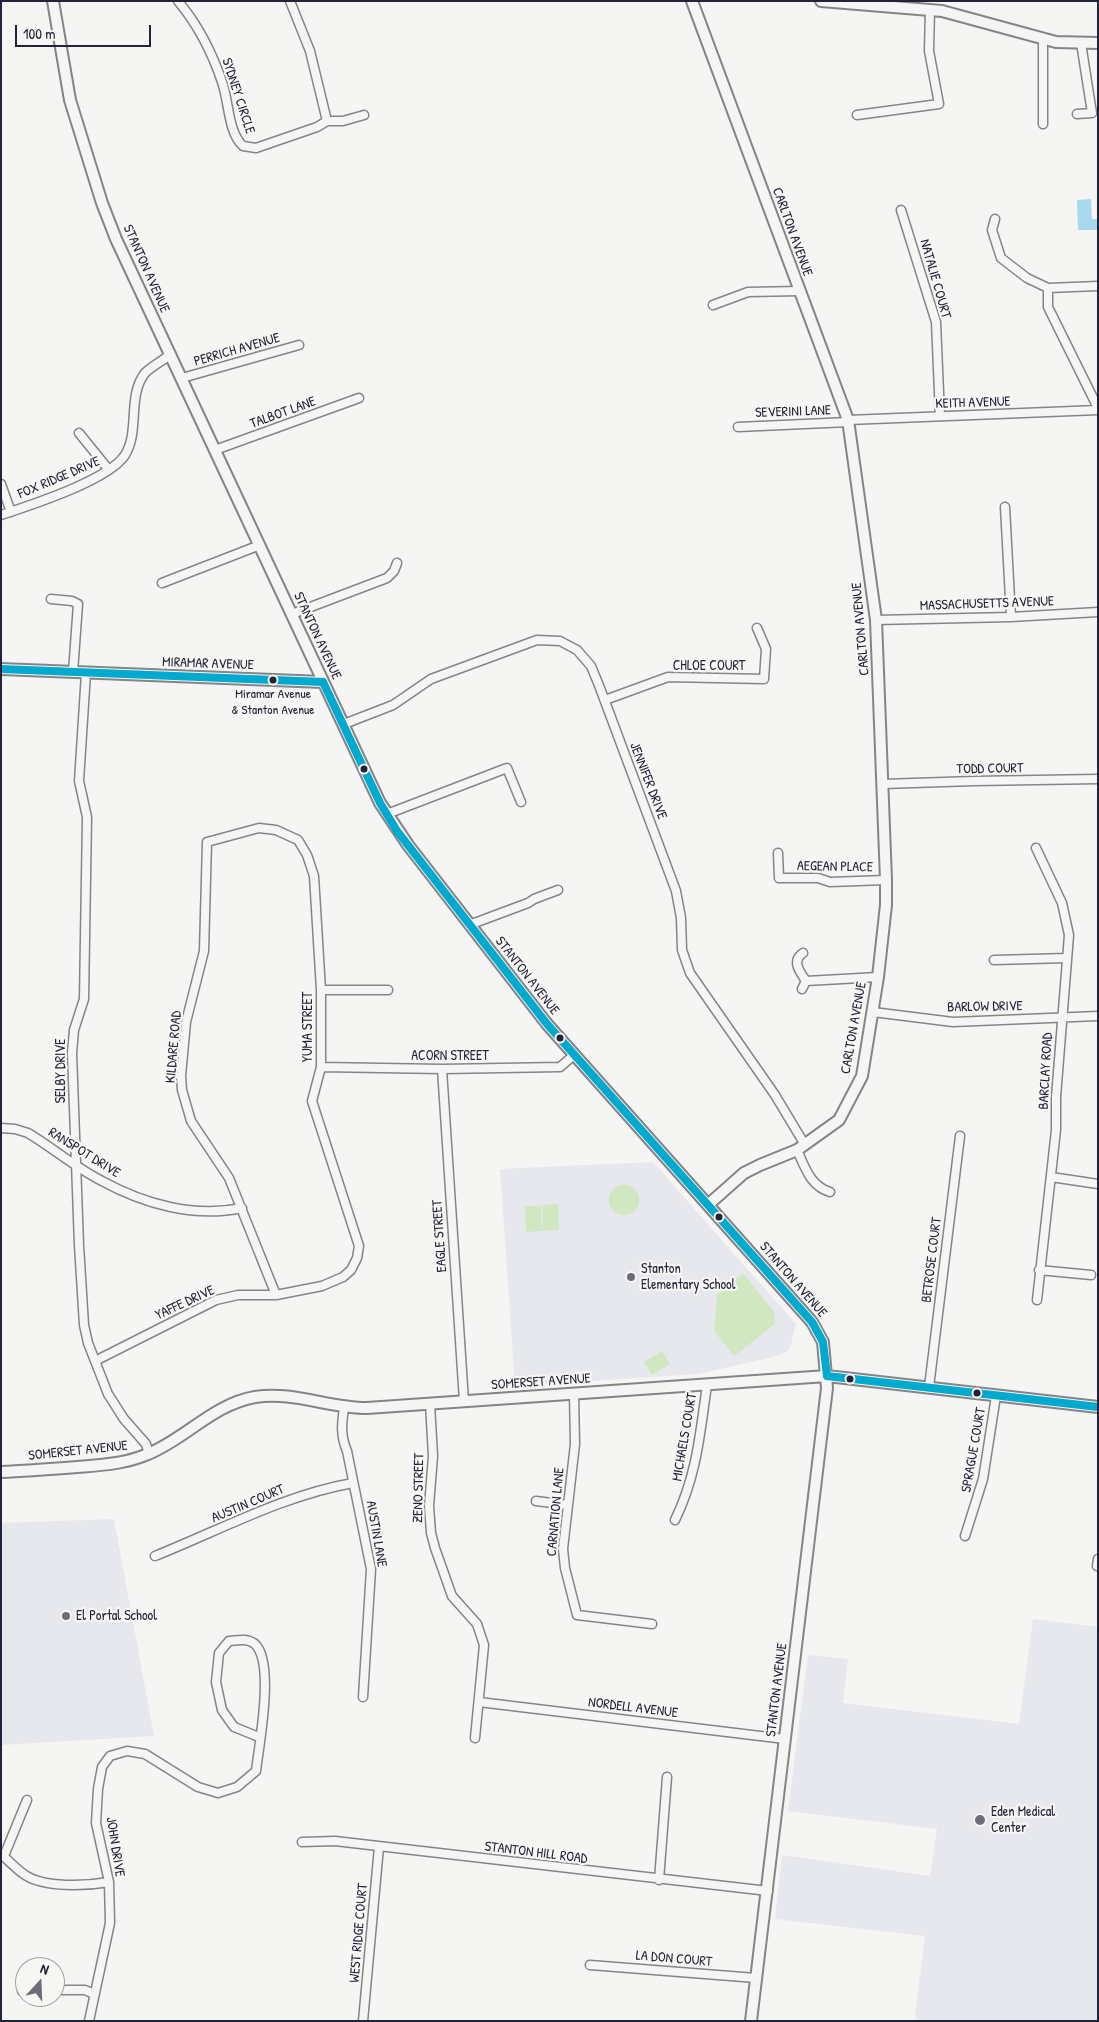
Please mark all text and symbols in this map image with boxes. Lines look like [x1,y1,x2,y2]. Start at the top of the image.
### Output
scale bar [18,15,154,47]
text: 100 m [23,23,56,44]
street label: SYDNEY CIRCLE [218,56,258,136]
street label: CARLTON AVENUE [768,185,816,279]
street label: STANTON AVENUE [119,222,173,316]
street label: NATALIE COURT [916,237,954,321]
street label: PERRICH AVENUE [192,330,282,370]
street label: TALBOT LANE [248,393,318,433]
street label: KEITH AVENUE [935,393,1011,413]
street label: SEVERINI LANE [755,402,831,422]
street label: FOX RIDGE DRIVE [15,453,103,503]
street label: CARLTON AVENUE [849,582,873,676]
street label: STANTON AVENUE [289,590,345,682]
street label: MASSACHUSETTS AVENUE [920,593,1054,615]
street label: MIRAMAR AVENUE [162,654,254,674]
street label: CHLOE COURT [673,658,745,674]
marker: Miramar Avenue & Stanton Avenue [268,675,278,685]
place label: Miramar Avenue & Stanton Avenue [232,687,314,718]
street label: JENNIFER DRIVE [626,740,670,822]
street label: TODD COURT [956,760,1024,778]
unlabelled marker [359,764,369,774]
street label: AEGEAN PLACE [797,858,873,876]
street label: STANTON AVENUE [491,934,563,1018]
street label: CARLTON AVENUE [838,981,870,1075]
street label: YUMA STREET [300,992,316,1062]
street label: BARLOW DRIVE [947,998,1023,1016]
street label: KILDARE ROAD [162,1010,186,1084]
street label: BARCLAY ROAD [1036,1032,1056,1110]
unlabelled marker [555,1033,565,1043]
street label: SELBY DRIVE [53,1039,69,1103]
street label: ACORN STREET [411,1048,489,1064]
street label: RANSPOT DRIVE [45,1124,123,1182]
street label: EAGLE STREET [429,1199,451,1273]
unlabelled marker [714,1212,724,1222]
street label: BETROSE COURT [918,1216,946,1304]
street label: STANTON AVENUE [756,1239,830,1321]
place label: Stanton Elementary School [641,1261,735,1294]
marker: Stanton Elementary School [625,1271,637,1283]
street label: YAFFE DRIVE [153,1282,217,1324]
street label: SOMERSET AVENUE [491,1370,591,1394]
unlabelled marker [845,1374,855,1384]
unlabelled marker [972,1388,982,1398]
street label: MICHAELS COURT [669,1391,701,1483]
street label: SPRAGUE COURT [958,1406,990,1494]
street label: SOMERSET AVENUE [28,1437,128,1465]
street label: ZENO STREET [410,1453,428,1523]
street label: CARNATION LANE [544,1467,568,1557]
street label: AUSTIN COURT [209,1481,287,1527]
street label: AUSTIN LANE [362,1499,390,1569]
place label: El Portal School [76,1608,157,1624]
marker: El Portal School [60,1610,72,1622]
street label: STANTON AVENUE [763,1642,791,1738]
street label: NORDELL AVENUE [587,1694,679,1722]
place label: Eden Medical Center [991,1804,1055,1836]
marker: Eden Medical Center [973,1813,987,1827]
street label: JOHN DRIVE [102,1816,128,1878]
street label: STANTON HILL ROAD [484,1838,588,1868]
street label: WEST RIDGE COURT [346,1883,372,1983]
street label: LA DON COURT [635,1947,713,1971]
north arrow [15,1957,65,2007]
text: N [38,1958,52,1979]

